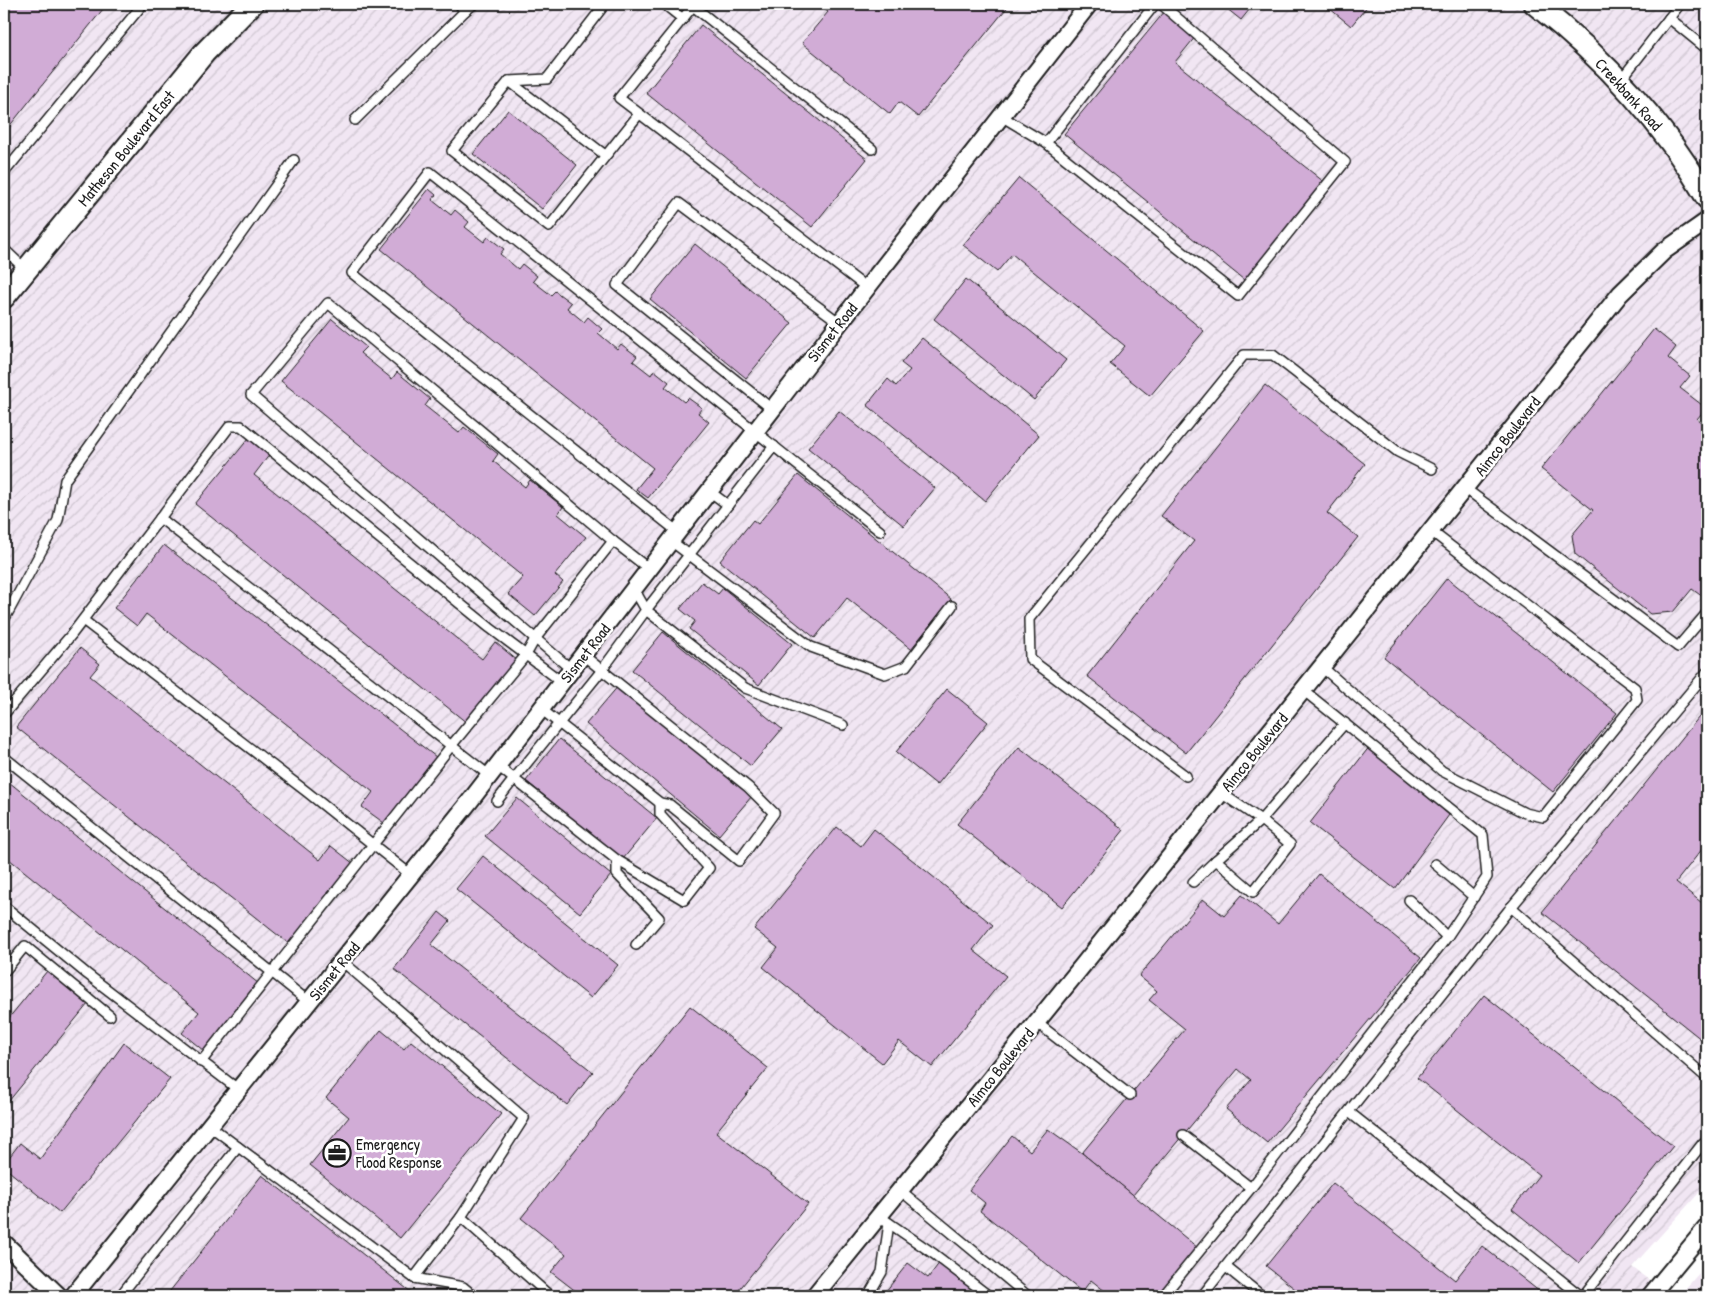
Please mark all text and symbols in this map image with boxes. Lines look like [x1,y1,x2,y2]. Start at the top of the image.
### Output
street label: Creekbank Road [1590,53,1668,135]
street label: Matheson Boulevard East [72,85,180,211]
street label: Sismet Road [802,298,862,366]
street label: Aimco Boulevard [1469,392,1545,480]
street label: Sismet Road [555,619,615,687]
street label: Aimco Boulevard [1215,708,1293,796]
street label: Sismet Road [304,937,364,1005]
street label: Aimco Boulevard [961,1023,1039,1111]
place label: Emergency Flood Response [355,1133,443,1173]
office icon: Emergency Flood Response [322,1138,352,1168]

